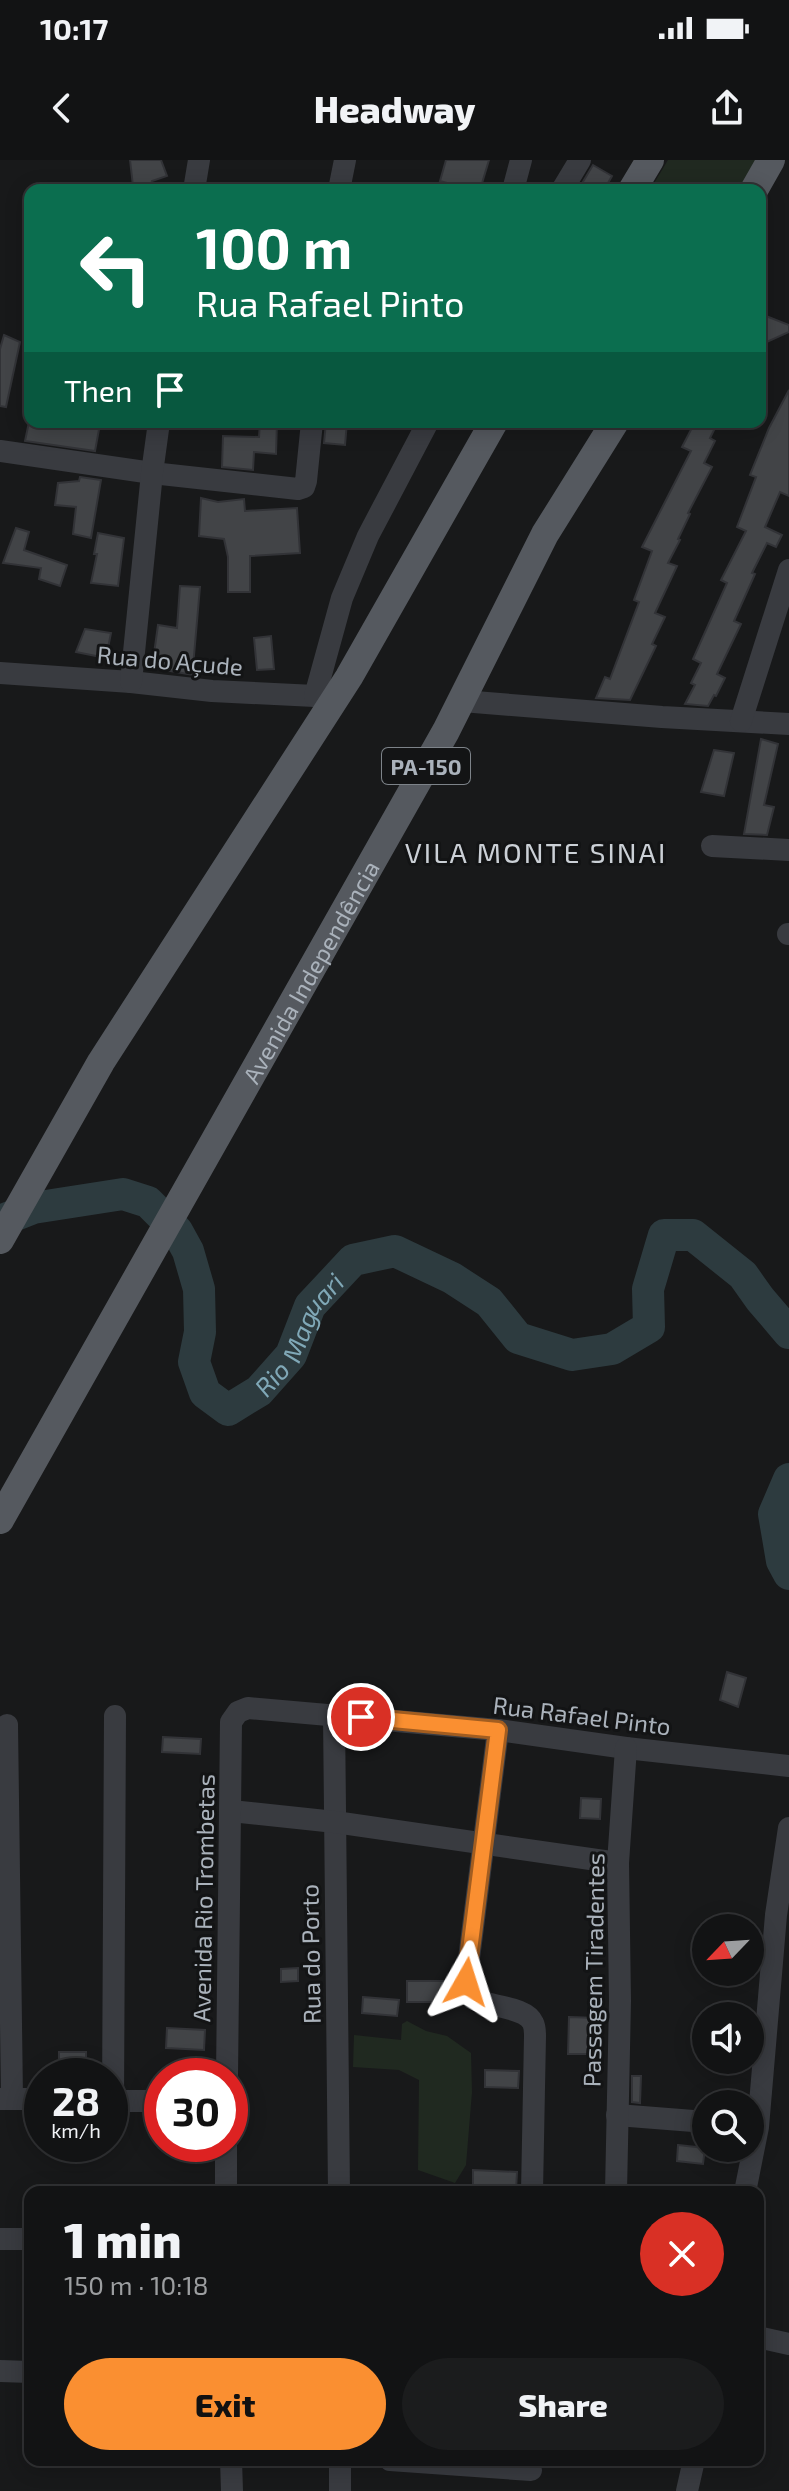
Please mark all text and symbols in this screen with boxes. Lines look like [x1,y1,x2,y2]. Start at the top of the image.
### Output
text: 10:17 [40,10,108,46]
icon: back [40,86,84,130]
icon: share [705,86,749,130]
text: Headway [314,87,475,130]
text: 100 m [196,213,352,280]
icon: left [64,216,168,320]
text: Rua Rafael Pinto [196,281,464,324]
icon: arrive [148,368,192,412]
text: Then [64,372,132,408]
street label: Rua do Açude [96,639,244,682]
road number: PA-150 [382,748,470,784]
district label: VILA MONTE SINAI [405,835,667,869]
street label: Avenida Independência [236,855,384,1088]
water label: Rio Maguari [247,1266,349,1402]
pin [327,1683,395,1751]
street label: Rua Rafael Pinto [491,1690,673,1740]
icon: arrive [339,1695,383,1739]
street label: Avenida Rio Trombetas [186,1774,220,2022]
street label: Passagem Tiradentes [576,1853,610,2087]
street label: Rua do Porto [294,1884,326,2024]
north arrow [692,1914,764,1986]
map controls [692,1914,764,2162]
position arrow [424,1940,508,2024]
button: sound [692,2002,764,2074]
speed limit sign: 30 [144,2058,248,2162]
text: 28 [52,2076,100,2124]
button: search [692,2090,764,2162]
text: km/h [51,2118,101,2142]
text: 1 min [64,2210,182,2268]
button: close [640,2212,724,2296]
text: 150 m · 10:18 [64,2269,209,2300]
button: Exit [64,2358,386,2450]
button: Share [402,2358,724,2450]

